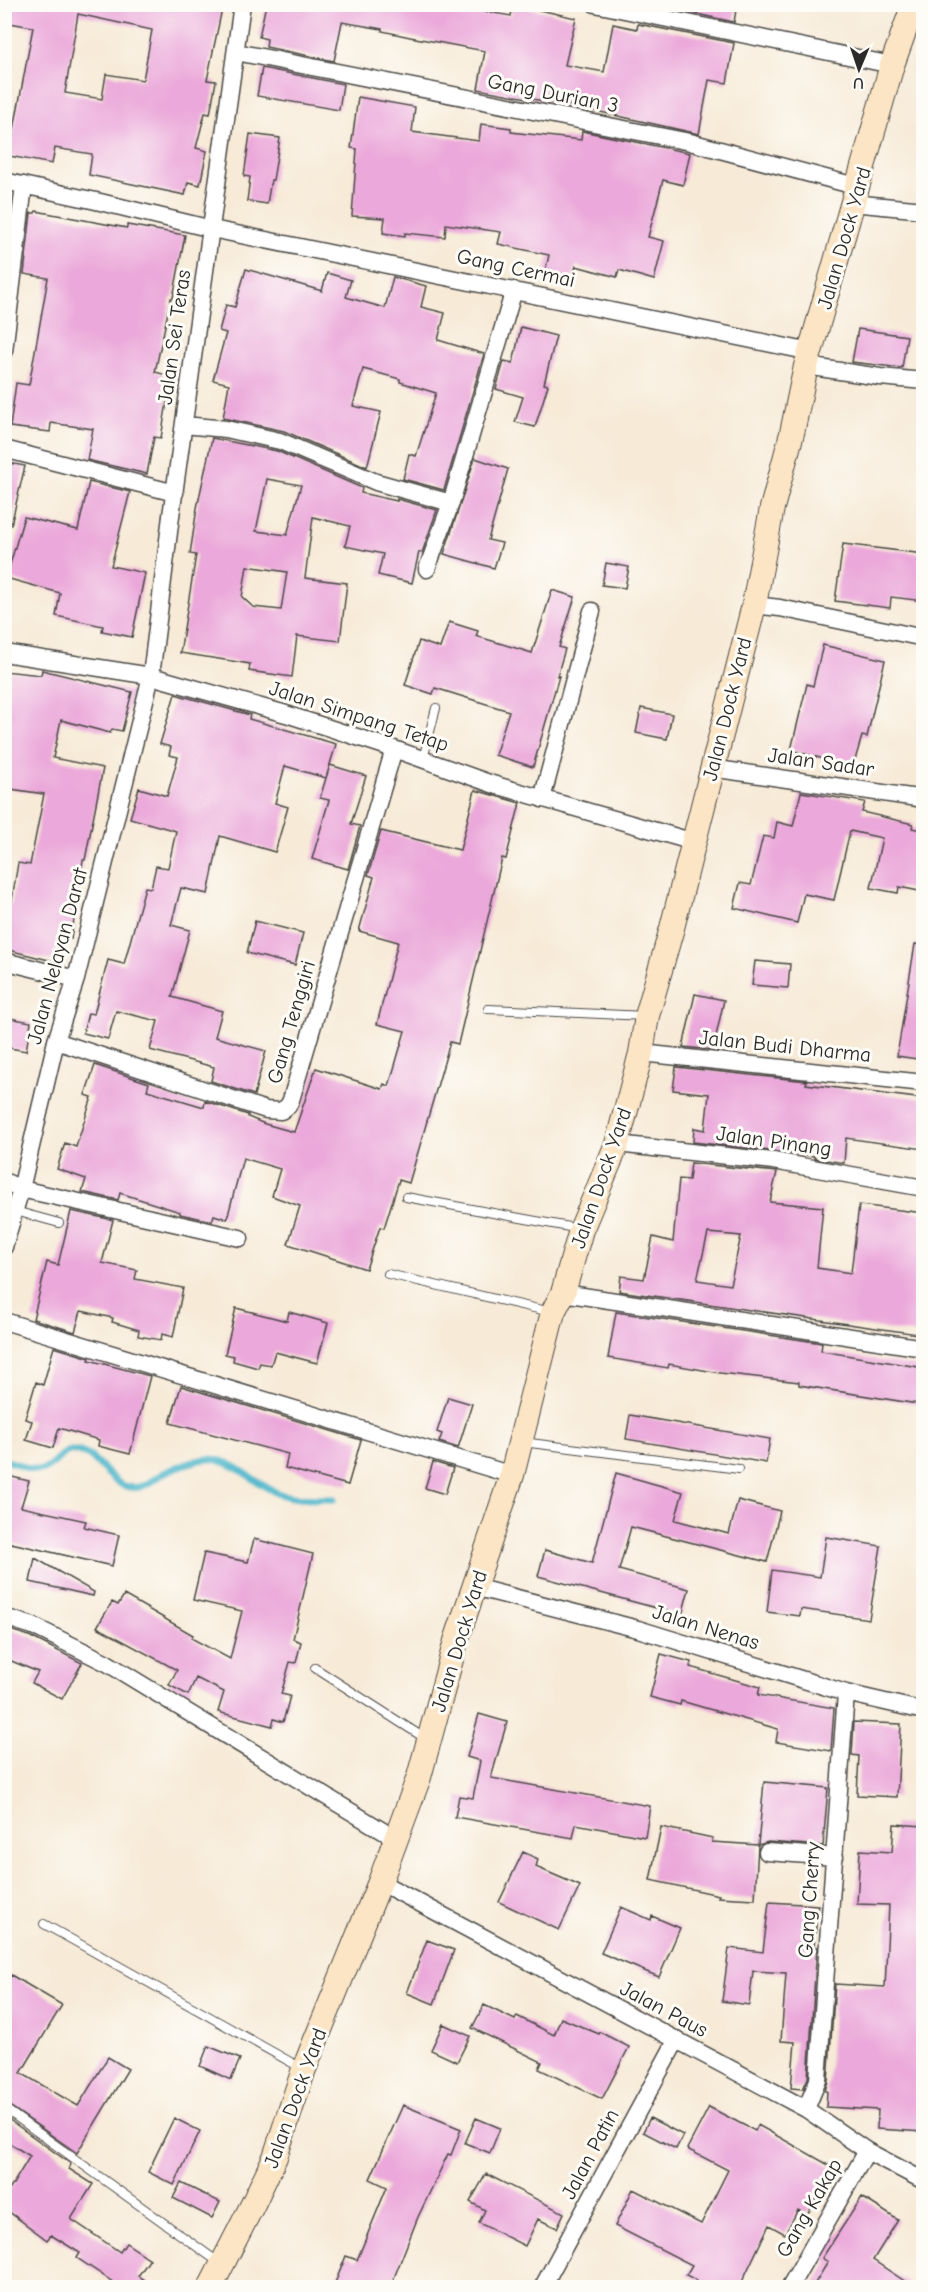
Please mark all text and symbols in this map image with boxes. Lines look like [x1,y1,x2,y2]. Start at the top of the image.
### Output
north arrow [829,39,889,99]
street label: Gang Durian 3 [486,69,620,117]
text: U [853,74,864,92]
street label: Jalan Dock Yard [812,164,876,312]
street label: Gang Cermai [455,244,577,292]
street label: Jalan Sei Teras [153,268,195,406]
street label: Jalan Dock Yard [698,635,756,783]
street label: Jalan Simpang Tetap [266,676,452,756]
street label: Jalan Sadar [766,743,876,781]
street label: Jalan Nelayan Darat [22,864,92,1047]
street label: Gang Tenggiri [262,958,320,1086]
street label: Jalan Budi Dharma [698,1025,872,1067]
street label: Jalan Dock Yard [566,1105,636,1251]
street label: Jalan Pinang [715,1121,833,1161]
street label: Jalan Dock Yard [426,1567,492,1715]
street label: Jalan Nenas [650,1599,762,1655]
street label: Gang Cherry [793,1841,825,1959]
street label: Jalan Paus [616,1976,712,2042]
street label: Jalan Dock Yard [259,2025,331,2171]
street label: Jalan Patin [556,2105,624,2203]
street label: Gang Kakap [771,2154,847,2262]

